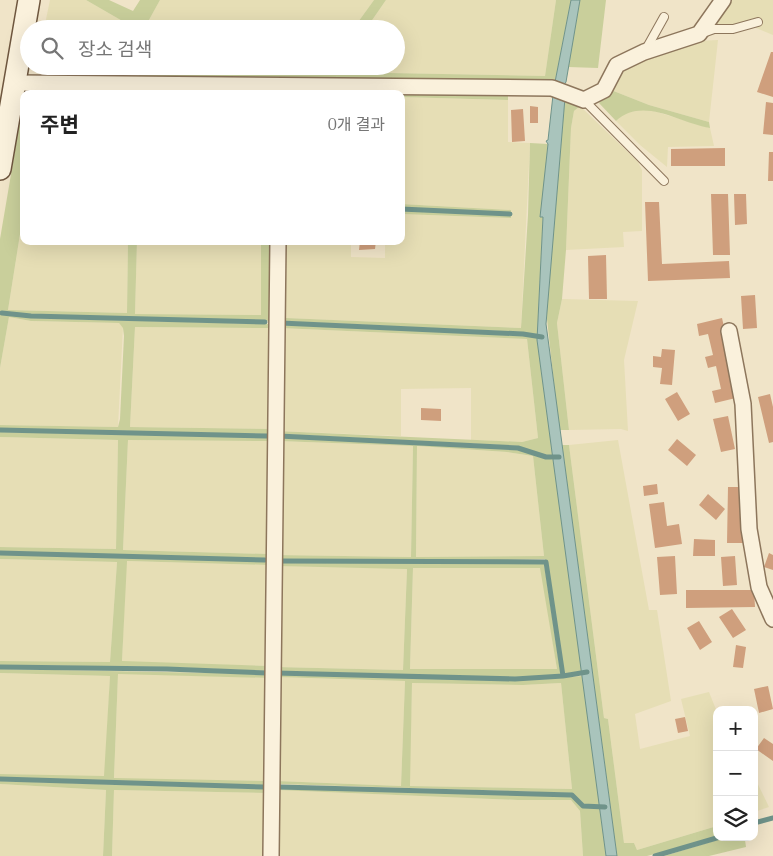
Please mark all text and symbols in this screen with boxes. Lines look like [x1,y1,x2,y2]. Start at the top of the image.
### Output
search box [20,20,405,75]
icon: search [38,34,66,62]
text: 장소 검색 [78,37,152,61]
text: 주변 [40,110,79,138]
text: 0개 결과 [328,114,385,134]
map controls [713,706,758,841]
button: + [713,706,758,751]
button: − [713,751,758,796]
button: layers [713,796,758,841]

